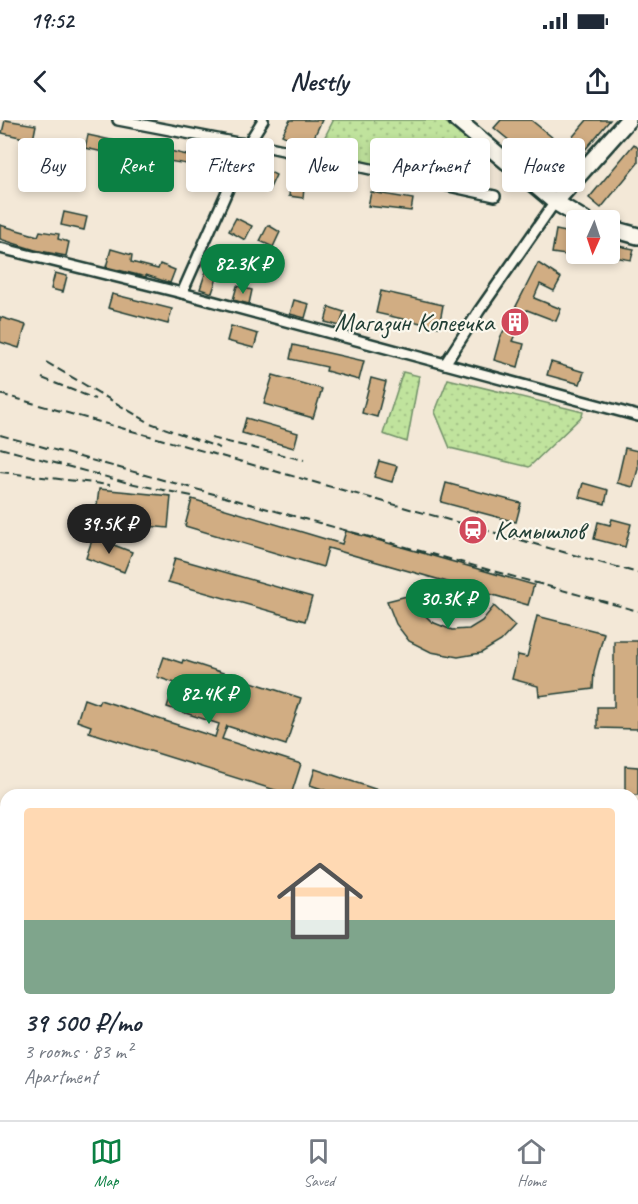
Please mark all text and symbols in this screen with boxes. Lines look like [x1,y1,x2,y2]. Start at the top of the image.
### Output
text: 19:52 [30,7,73,35]
text: Nestly [290,64,348,98]
icon: back [24,65,57,98]
icon: share [581,65,614,98]
chip: Buy [18,138,86,192]
chip: Rent [98,138,174,192]
chip: Filters [186,138,274,192]
chip: New [286,138,358,192]
chip: Apartment [370,138,490,192]
chip: House [502,138,585,192]
north arrow [566,210,620,264]
map controls [566,210,620,264]
pin: 82.3K ₽ [188,244,298,295]
text: 82.3K ₽ [215,251,271,276]
place label: Магазин Копеечка [334,306,496,339]
building icon: Магазин Копеечка [499,306,531,338]
pin: 39.5K ₽ [54,504,164,555]
text: 39.5K ₽ [81,511,137,536]
station icon: Камышлов [457,514,489,546]
place label: Камышлов [494,514,590,547]
pin: 30.3K ₽ [393,579,503,630]
text: 30.3K ₽ [420,586,476,611]
pin: 82.4K ₽ [154,674,264,725]
text: 82.4K ₽ [181,681,237,706]
icon: home [266,847,374,955]
text: 39 500 ₽/mo [24,1006,141,1039]
text: 3 rooms · 83 m² [24,1039,132,1064]
text: Apartment [24,1064,97,1089]
tab: Map [90,1135,123,1191]
tab: Saved [302,1135,335,1191]
tab: Home [515,1135,548,1191]

